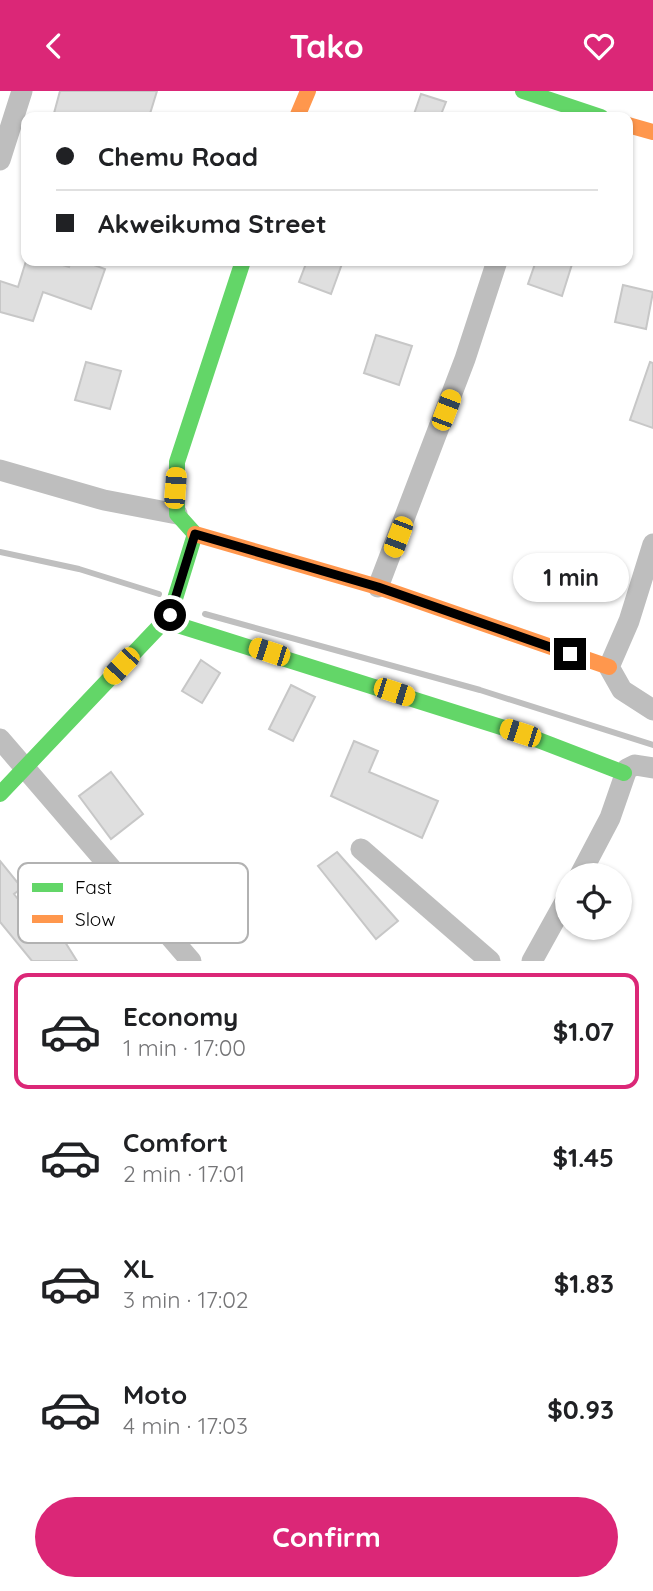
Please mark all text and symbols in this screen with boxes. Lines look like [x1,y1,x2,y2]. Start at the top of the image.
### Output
text: Tako [289,26,364,66]
icon: back [35,27,73,65]
icon: heart [580,27,618,65]
text: Chemu Road [98,140,258,173]
text: Akweikuma Street [98,207,327,240]
car [429,387,464,433]
car [164,466,187,510]
car [381,514,416,560]
callout: 1 min [512,553,628,601]
text: 1 min [543,563,599,592]
route start [154,599,186,631]
car [246,636,293,668]
route end [554,638,586,670]
car [99,643,144,689]
car [371,676,418,708]
car [497,717,544,749]
legend [18,863,248,943]
map controls [555,863,632,940]
button: locate [555,863,632,940]
text: Fast [75,875,112,899]
text: Slow [75,907,116,931]
icon: car [39,1000,102,1063]
text: Economy [123,1000,238,1033]
text: $1.07 [553,1015,614,1048]
text: 1 min · 17:00 [123,1033,246,1062]
icon: car [39,1126,102,1189]
text: Comfort [123,1126,228,1159]
text: $1.45 [552,1141,614,1174]
text: 2 min · 17:01 [123,1159,245,1188]
icon: car [39,1252,102,1315]
text: XL [123,1252,155,1285]
text: $1.83 [554,1267,614,1300]
text: 3 min · 17:02 [123,1285,249,1314]
icon: car [39,1378,102,1441]
text: Moto [123,1378,187,1411]
text: $0.93 [547,1393,614,1426]
text: 4 min · 17:03 [123,1411,248,1440]
button: Confirm [35,1497,618,1577]

